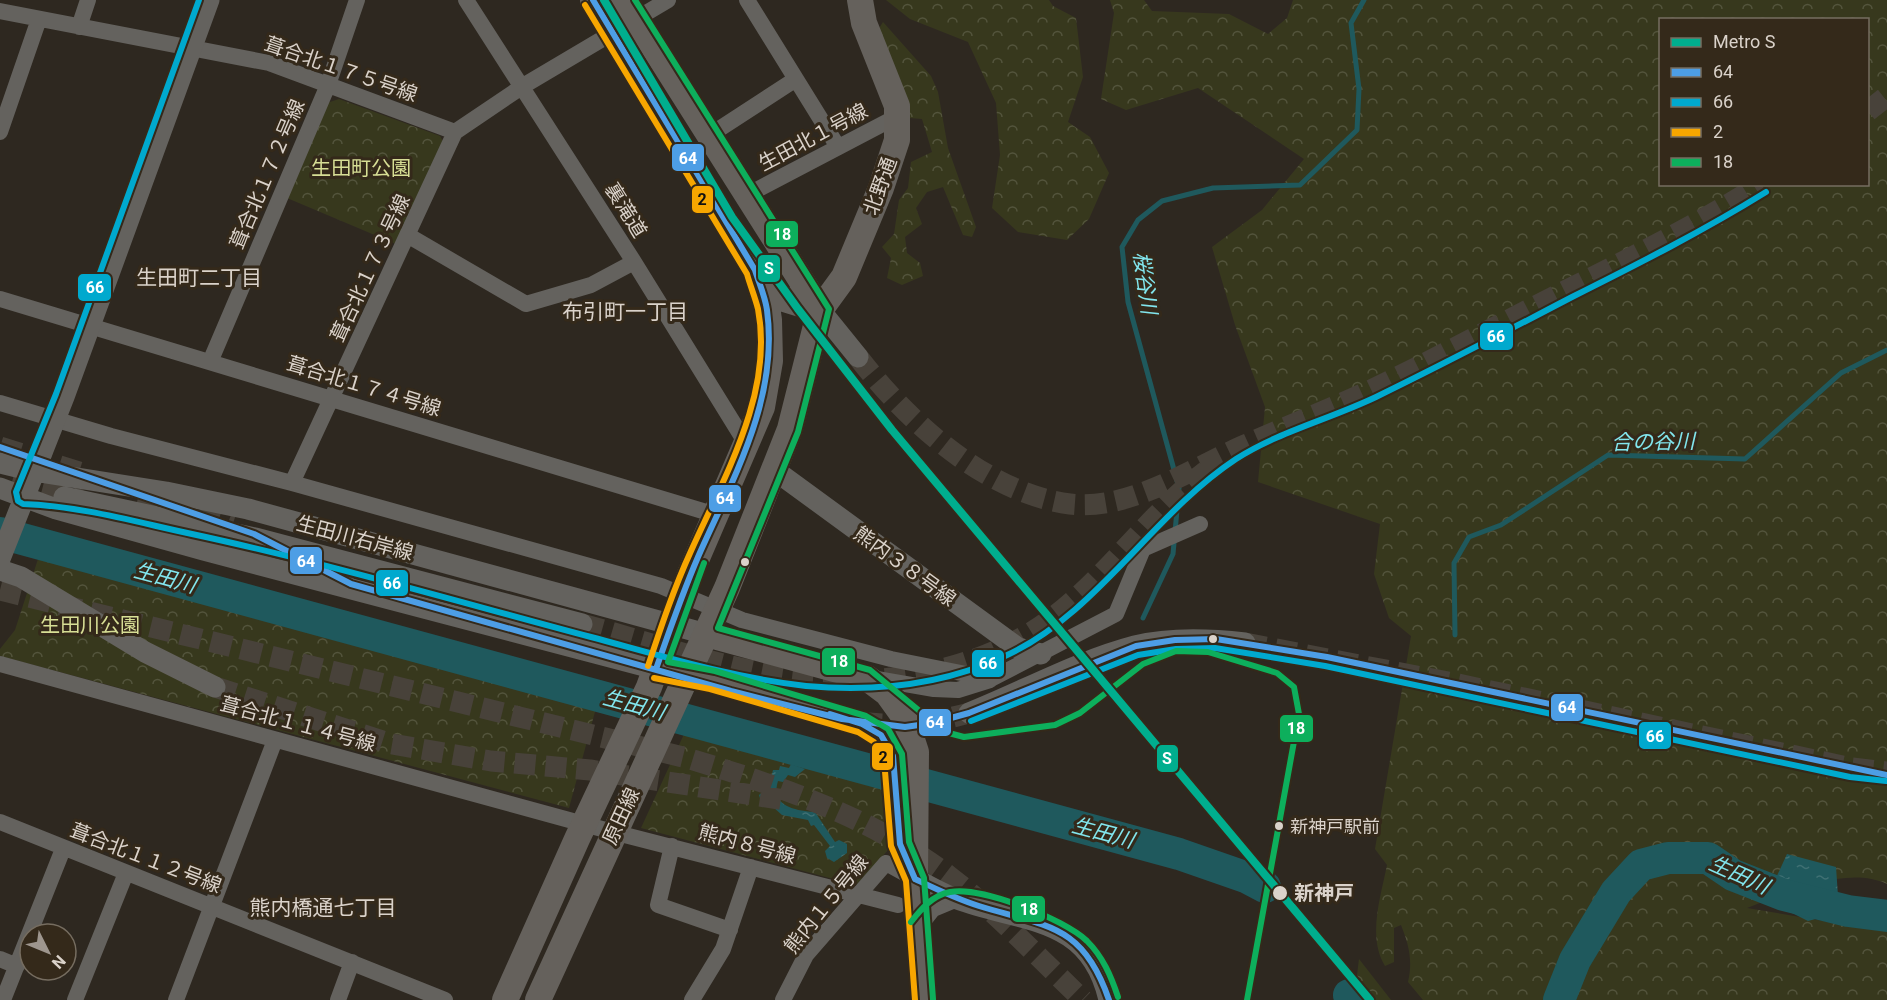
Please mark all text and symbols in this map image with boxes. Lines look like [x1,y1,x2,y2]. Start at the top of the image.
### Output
legend [1659,18,1869,186]
text: Metro S [1713,31,1776,52]
street label: 葺合北１７５号線 [261,32,421,106]
text: 64 [1713,61,1733,82]
text: 66 [1713,91,1733,112]
street label: 葺合北１７２号線 [225,96,309,252]
street label: 生田北１号線 [754,98,872,176]
text: 2 [1713,121,1723,142]
line badge: 64 [671,143,705,172]
text: 64 [679,149,697,168]
text: 18 [1713,151,1733,172]
street label: 北野通 [858,154,902,218]
park label: 生田町公園 [311,156,411,180]
street label: 裏滝道 [600,178,652,242]
line badge: 2 [691,185,714,214]
street label: 葺合北１７３号線 [325,190,415,346]
text: 2 [697,190,707,209]
line badge: 18 [765,220,799,248]
text: 18 [773,225,791,244]
water label: 桜谷川 [1129,250,1162,318]
line badge: S [757,254,781,283]
text: S [764,259,774,278]
district label: 生田町二丁目 [136,266,262,290]
line badge: 66 [77,273,112,302]
text: 66 [86,278,104,297]
district label: 布引町一丁目 [562,300,688,324]
line badge: 66 [1479,322,1514,351]
text: 66 [1487,327,1505,346]
street label: 葺合北１７４号線 [284,351,444,421]
water label: 合の谷川 [1611,429,1697,455]
line badge: 64 [708,484,742,513]
text: 64 [716,489,734,508]
street label: 生田川右岸線 [294,511,416,565]
street label: 熊内３８号線 [849,521,961,611]
line badge: 64 [289,546,323,575]
text: 64 [297,552,315,571]
unlabelled marker [739,556,751,568]
water label: 生田川 [131,558,200,598]
line badge: 66 [375,569,409,597]
text: 66 [383,574,401,593]
park label: 生田川公園 [40,613,140,637]
unlabelled marker [1207,633,1219,645]
line badge: 18 [821,647,856,676]
line badge: 66 [971,649,1005,678]
text: 18 [830,652,848,671]
text: 66 [979,654,997,673]
water label: 生田川 [600,685,669,725]
street label: 葺合北１１４号線 [218,692,378,756]
line badge: 64 [1550,693,1584,722]
text: 64 [1558,698,1576,717]
line badge: 64 [918,708,952,737]
text: 64 [926,713,944,732]
line badge: 18 [1279,714,1314,743]
text: 18 [1287,719,1305,738]
line badge: 66 [1638,721,1672,750]
text: 66 [1646,727,1664,746]
line badge: 2 [871,742,894,771]
line badge: S [1156,744,1179,773]
text: 2 [878,748,888,767]
text: S [1162,749,1172,768]
street label: 原田線 [597,784,645,848]
water label: 生田川 [1069,813,1138,853]
place label: 新神戸駅前 [1290,816,1380,837]
street label: 葺合北１１２号線 [67,818,225,898]
street label: 熊内８号線 [696,819,798,869]
marker: 新神戸駅前 [1273,820,1285,832]
street label: 熊内１５号線 [779,850,873,958]
water label: 生田川 [1705,851,1774,900]
place label: 新神戸 [1294,881,1354,905]
marker: 新神戸 [1271,884,1289,902]
line badge: 18 [1011,895,1046,923]
district label: 熊内橋通七丁目 [250,896,397,920]
text: 18 [1020,900,1038,919]
north arrow [18,922,78,982]
text: N [48,951,69,972]

